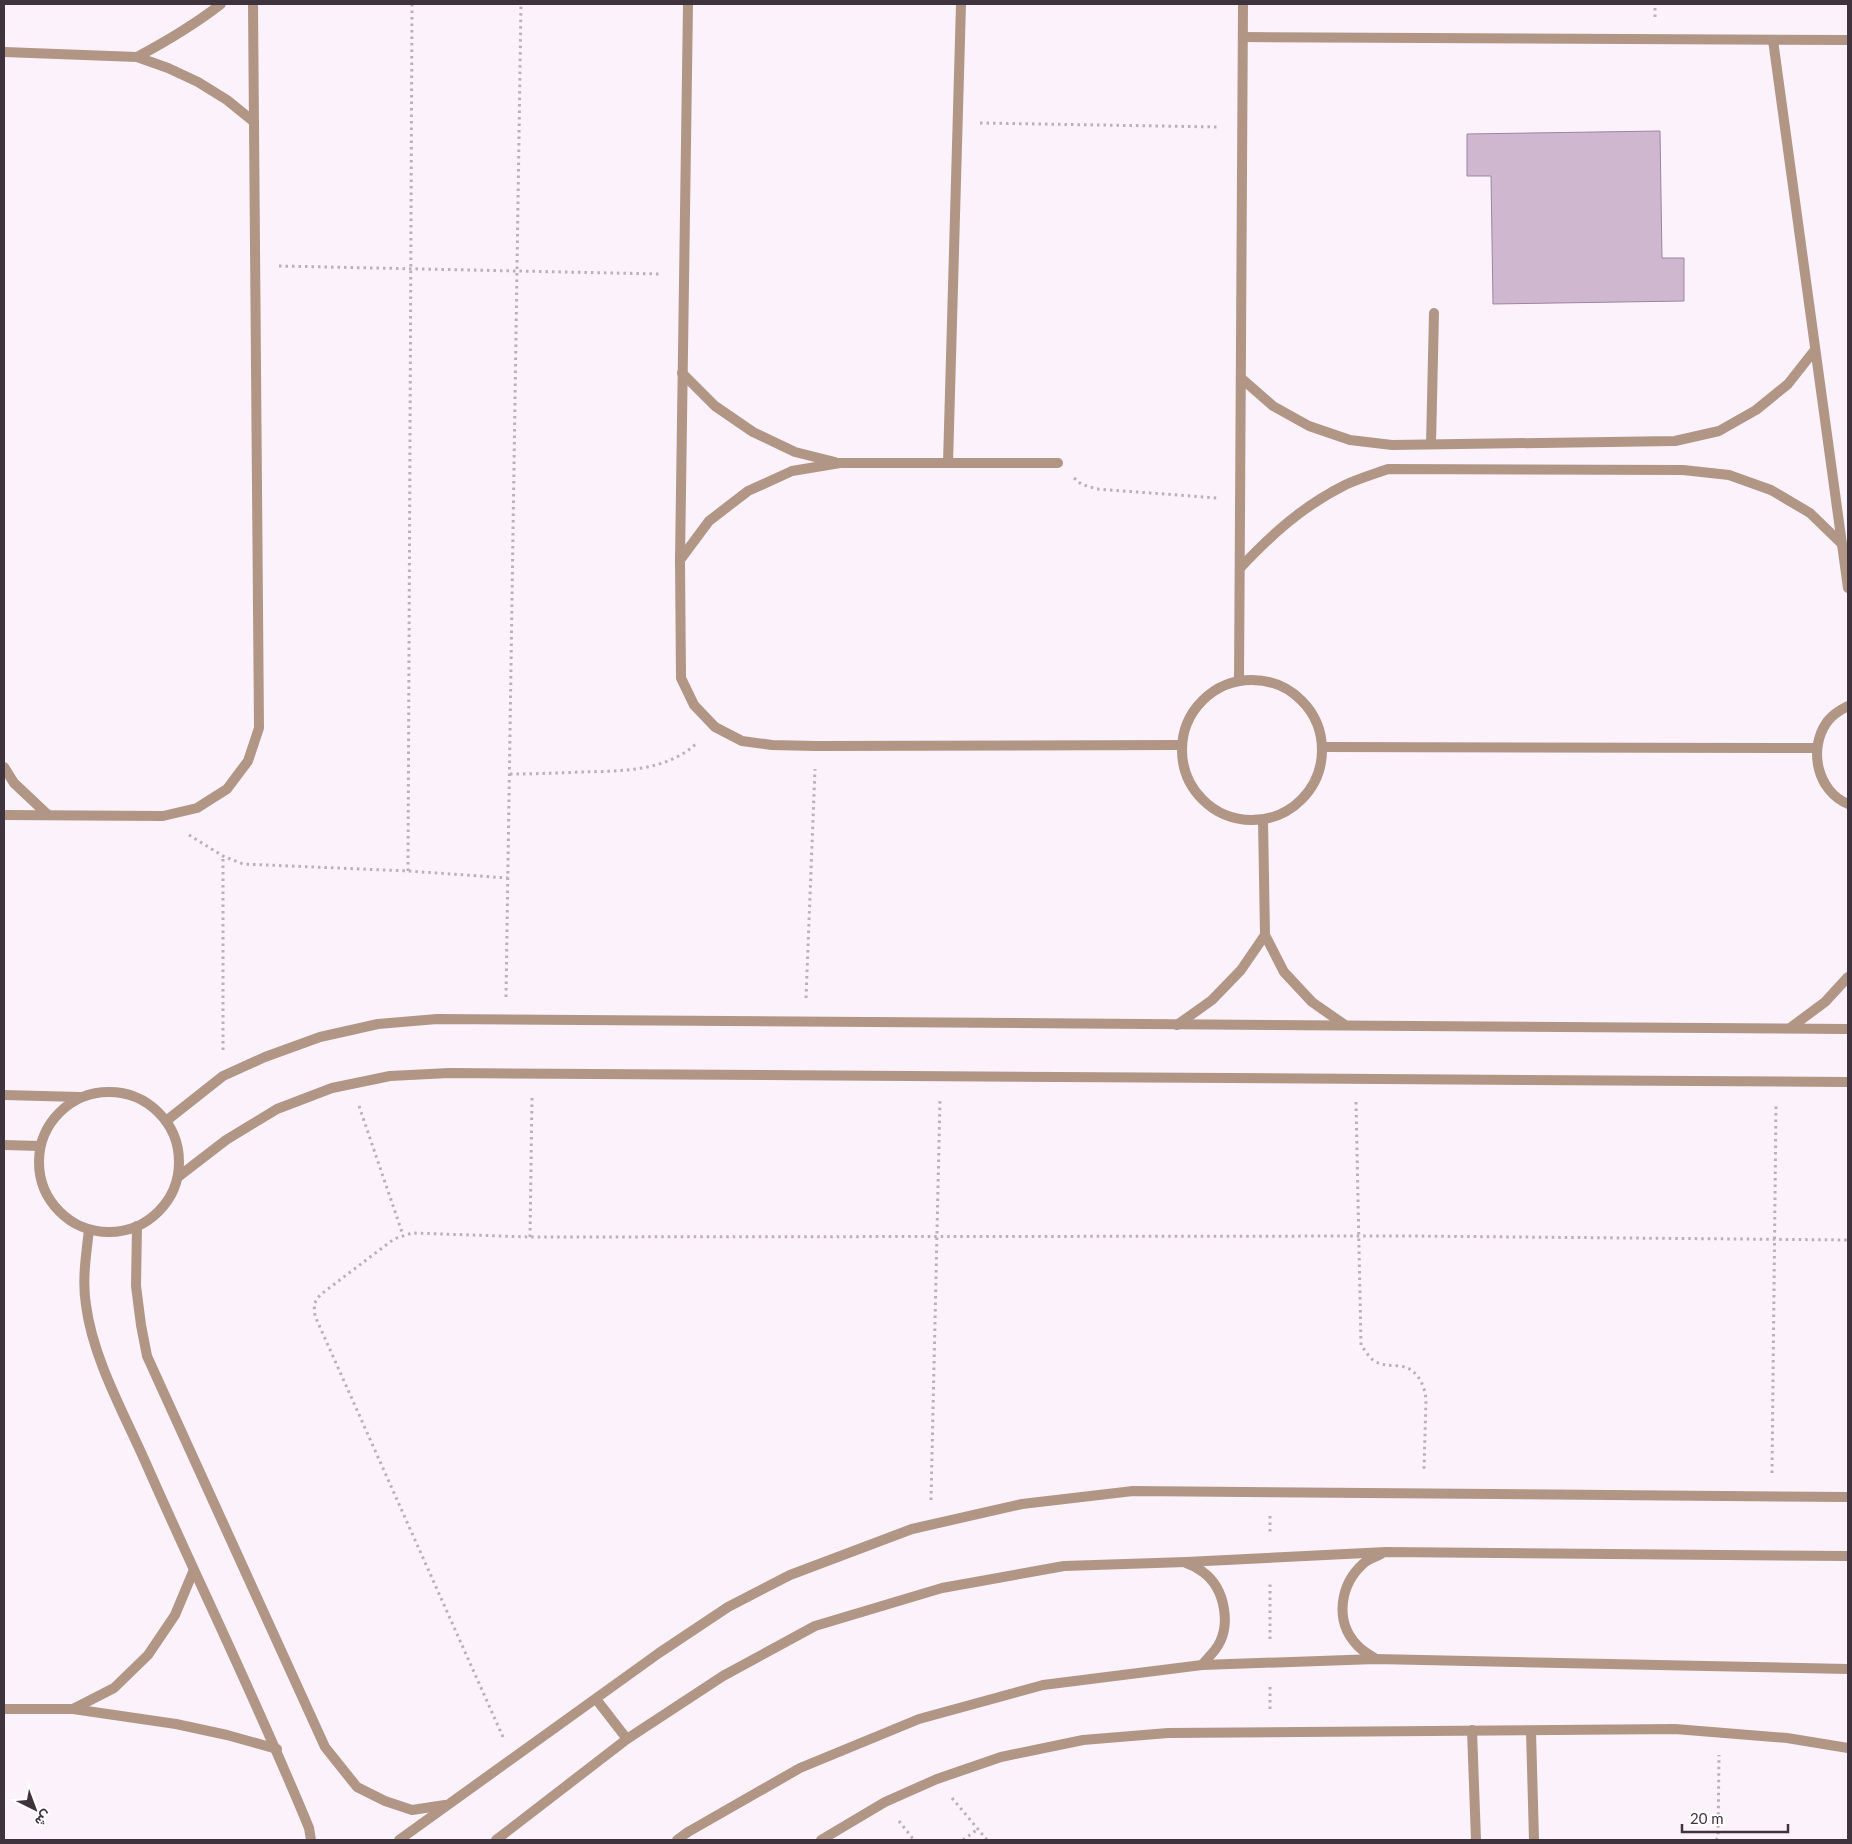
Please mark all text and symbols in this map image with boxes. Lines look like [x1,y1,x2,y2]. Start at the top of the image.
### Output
north arrow [10,1784,60,1834]
scale bar [1682,1802,1788,1834]
text: ش [31,1806,56,1831]
text: 20 m [1690,1809,1724,1827]

